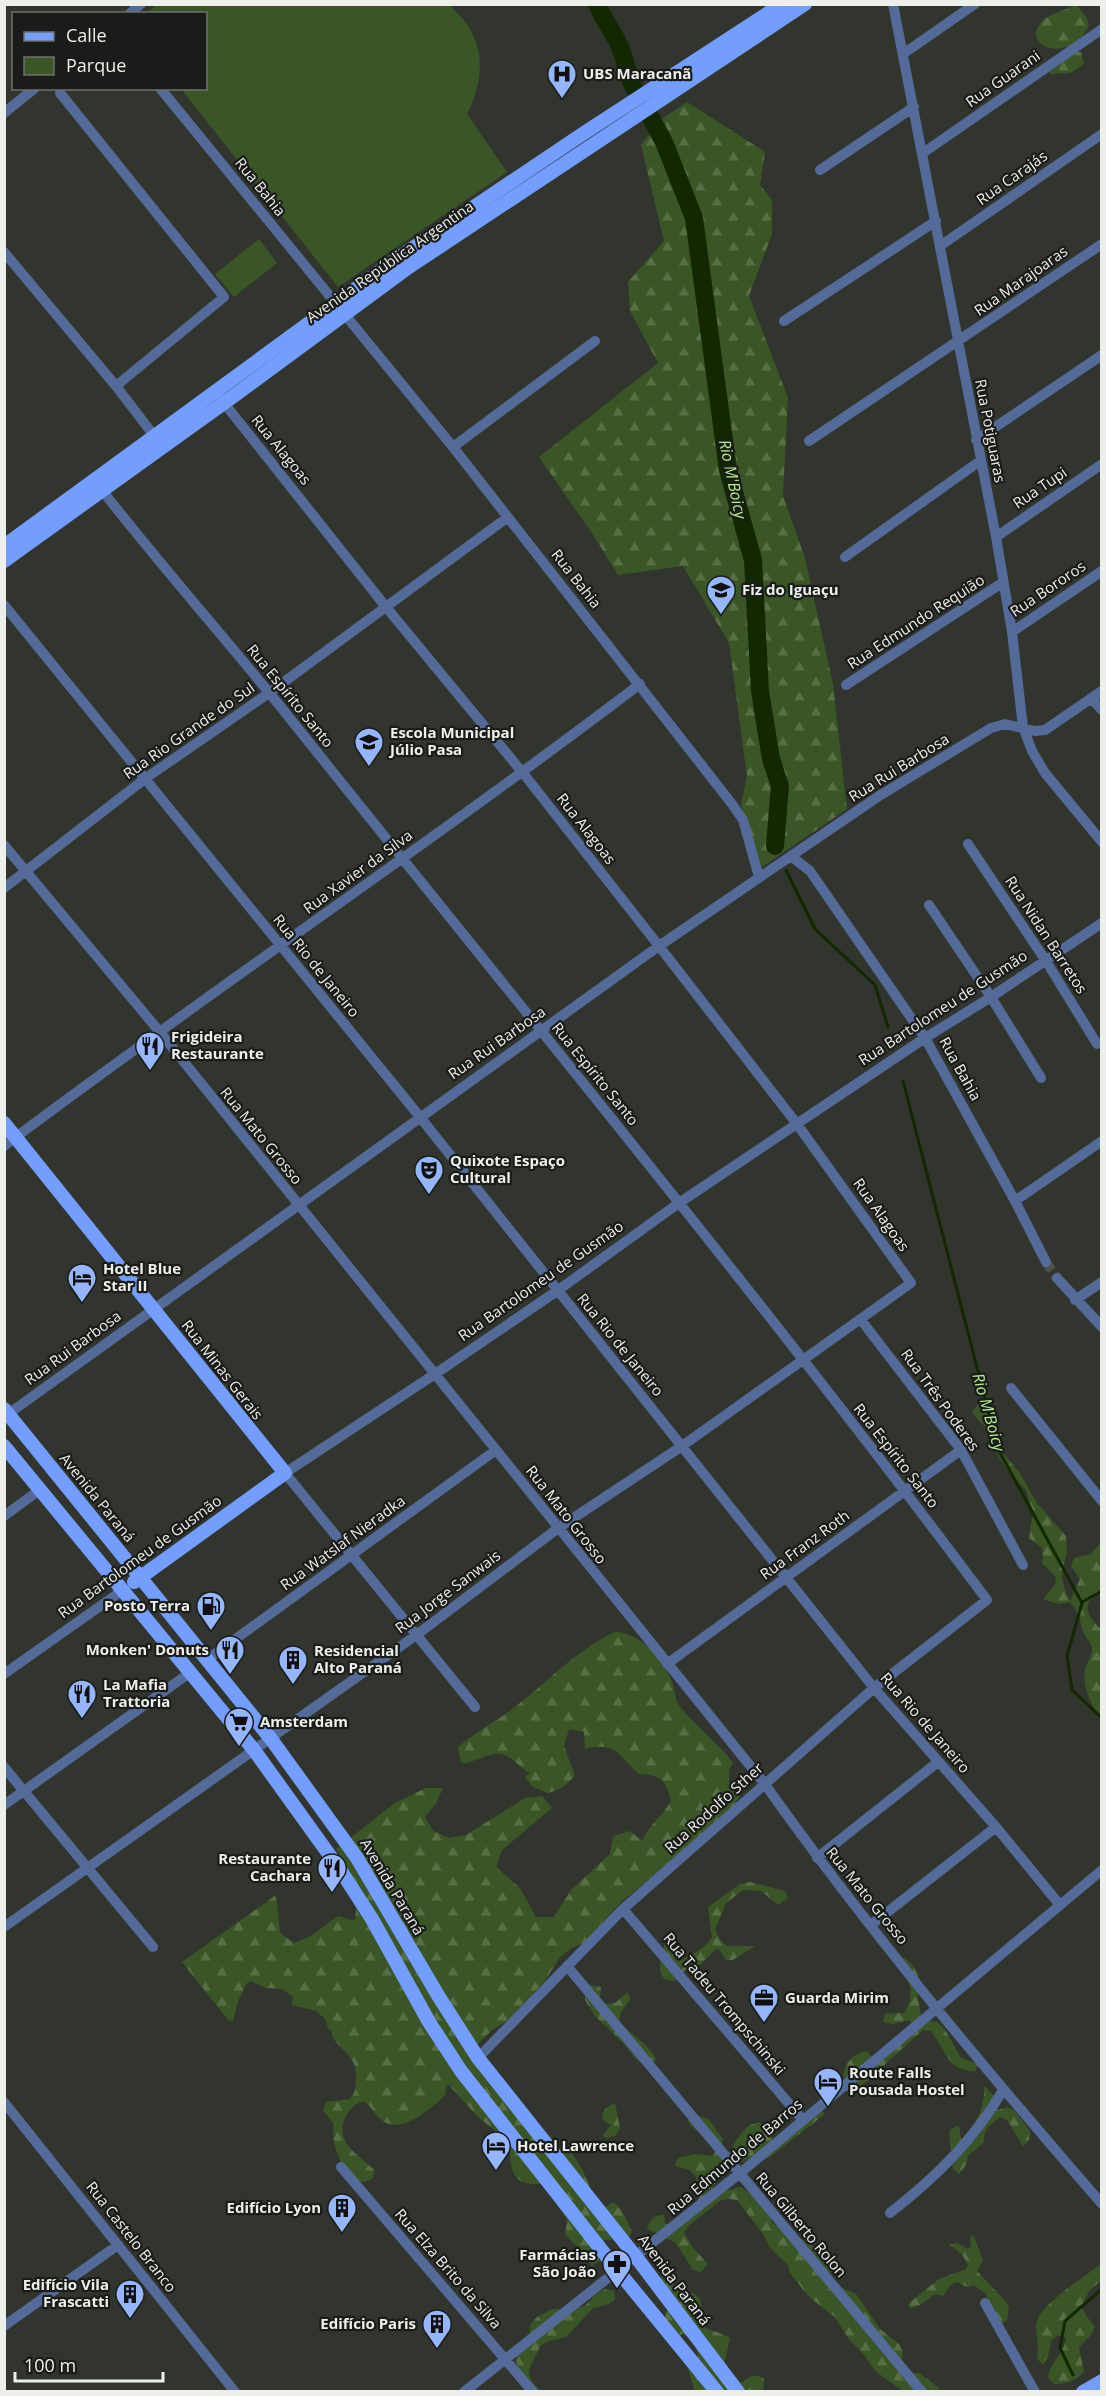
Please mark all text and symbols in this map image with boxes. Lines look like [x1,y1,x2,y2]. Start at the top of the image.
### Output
legend [12,12,207,90]
text: Calle [66,23,107,47]
street label: Rua Guarani [961,45,1044,111]
text: Parque [66,53,126,77]
hospital icon: UBS Maracanã [546,58,578,100]
place label: UBS Maracanã [583,63,691,83]
street label: Rua Carajás [972,145,1051,209]
street label: Rua Bahia [231,153,291,220]
street label: Avenida República Argentina [302,196,477,327]
street label: Rua Marajoaras [970,241,1071,320]
street label: Rua Potiguaras [971,377,1011,484]
street label: Rua Alagoas [247,410,316,489]
water label: Rio M'Boicy [714,437,752,522]
street label: Rua Tupi [1009,462,1070,513]
street label: Rua Bahia [547,545,606,612]
street label: Rua Bororos [1006,556,1089,621]
street label: Rua Edmundo Requião [843,569,988,673]
school or university icon: Fiz do Iguaçu [705,574,737,616]
place label: Fiz do Iguaçu [742,579,839,599]
street label: Rua Espírito Santo [243,640,339,751]
street label: Rua Rio Grande do Sul [119,677,258,783]
place label: Escola Municipal Júlio Pasa [388,722,514,759]
school or university icon: Escola Municipal Júlio Pasa [353,726,385,768]
street label: Rua Rui Barbosa [845,728,952,806]
street label: Rua Alagoas [553,789,621,868]
street label: Rua Xavier da Silva [299,825,416,918]
street label: Rua Nidan Barretos [1001,872,1092,997]
street label: Rua Rio de Janeiro [269,910,365,1021]
street label: Rua Bartolomeu de Gusmão [854,945,1031,1069]
street label: Rua Rui Barbosa [444,1001,549,1083]
street label: Rua Espírito Santo [548,1018,644,1129]
place label: Frigideira Restaurante [171,1026,264,1063]
restaurant icon: Frigideira Restaurante [134,1030,166,1072]
street label: Rua Bahia [935,1033,987,1104]
street label: Rua Mato Grosso [216,1082,307,1188]
place label: Quixote Espaço Cultural [450,1150,565,1187]
theatre icon: Quixote Espaço Cultural [413,1154,445,1196]
street label: Rua Alagoas [849,1174,914,1255]
street label: Rua Bartolomeu de Gusmão [454,1215,627,1345]
place label: Hotel Blue Star II [103,1258,181,1295]
hotel icon: Hotel Blue Star II [66,1262,98,1304]
street label: Rua Rio de Janeiro [573,1289,669,1400]
street label: Rua Rui Barbosa [20,1305,125,1389]
street label: Rua Minas Gerais [178,1315,268,1423]
street label: Rua Três Poderes [897,1344,985,1455]
water label: Rio M'Boicy [967,1370,1011,1455]
street label: Rua Espírito Santo [850,1399,944,1512]
street label: Avenida Paraná [56,1449,140,1546]
street label: Rua Mato Grosso [522,1461,612,1568]
street label: Rua Bartolomeu de Gusmão [54,1490,225,1622]
street label: Rua Watslaf Nieradka [276,1490,409,1594]
street label: Rua Franz Roth [756,1505,853,1583]
street label: Rua Jorge Sanwais [391,1545,504,1637]
fuel station icon: Posto Terra [195,1590,227,1632]
place label: Posto Terra [104,1595,190,1615]
restaurant icon: Monken' Donuts [214,1634,246,1676]
place label: Monken' Donuts [86,1639,209,1659]
place label: Residencial Alto Paraná [314,1640,402,1677]
building icon: Residencial Alto Paraná [277,1644,309,1686]
street label: Rua Rio de Janeiro [877,1668,975,1777]
place label: La Mafia Trattoria [103,1674,170,1711]
restaurant icon: La Mafia Trattoria [66,1678,98,1720]
supermarket icon: Amsterdam [223,1706,255,1748]
place label: Amsterdam [260,1711,348,1731]
street label: Rua Rodolfo Sther [660,1758,767,1857]
street label: Avenida Paraná [356,1835,430,1938]
street label: Rua Mato Grosso [822,1842,913,1948]
place label: Restaurante Cachara [218,1848,311,1885]
restaurant icon: Restaurante Cachara [316,1852,348,1894]
street label: Rua Tadeu Trompschinski [659,1928,790,2079]
office icon: Guarda Mirim [748,1982,780,2024]
place label: Guarda Mirim [785,1987,889,2007]
place label: Route Falls Pousada Hostel [849,2062,965,2099]
hotel icon: Route Falls Pousada Hostel [812,2066,844,2108]
street label: Rua Edmundo de Barros [663,2094,806,2219]
hotel icon: Hotel Lawrence [480,2130,512,2172]
place label: Hotel Lawrence [517,2135,634,2155]
street label: Rua Gilberto Rolon [752,2168,852,2281]
street label: Rua Castelo Branco [82,2177,181,2296]
building icon: Edifício Lyon [326,2192,358,2234]
place label: Edifício Lyon [227,2197,321,2217]
street label: Rua Elza Brito da Silva [391,2204,506,2333]
street label: Avenida Paraná [634,2230,716,2329]
place label: Farmácias São João [519,2244,596,2281]
pharmacy icon: Farmácias São João [601,2248,633,2290]
place label: Edifício Vila Frascatti [23,2274,109,2311]
building icon: Edifício Vila Frascatti [114,2278,146,2320]
building icon: Edifício Paris [421,2308,453,2350]
place label: Edifício Paris [320,2313,416,2333]
scale bar [15,2345,164,2383]
text: 100 m [24,2353,76,2377]

